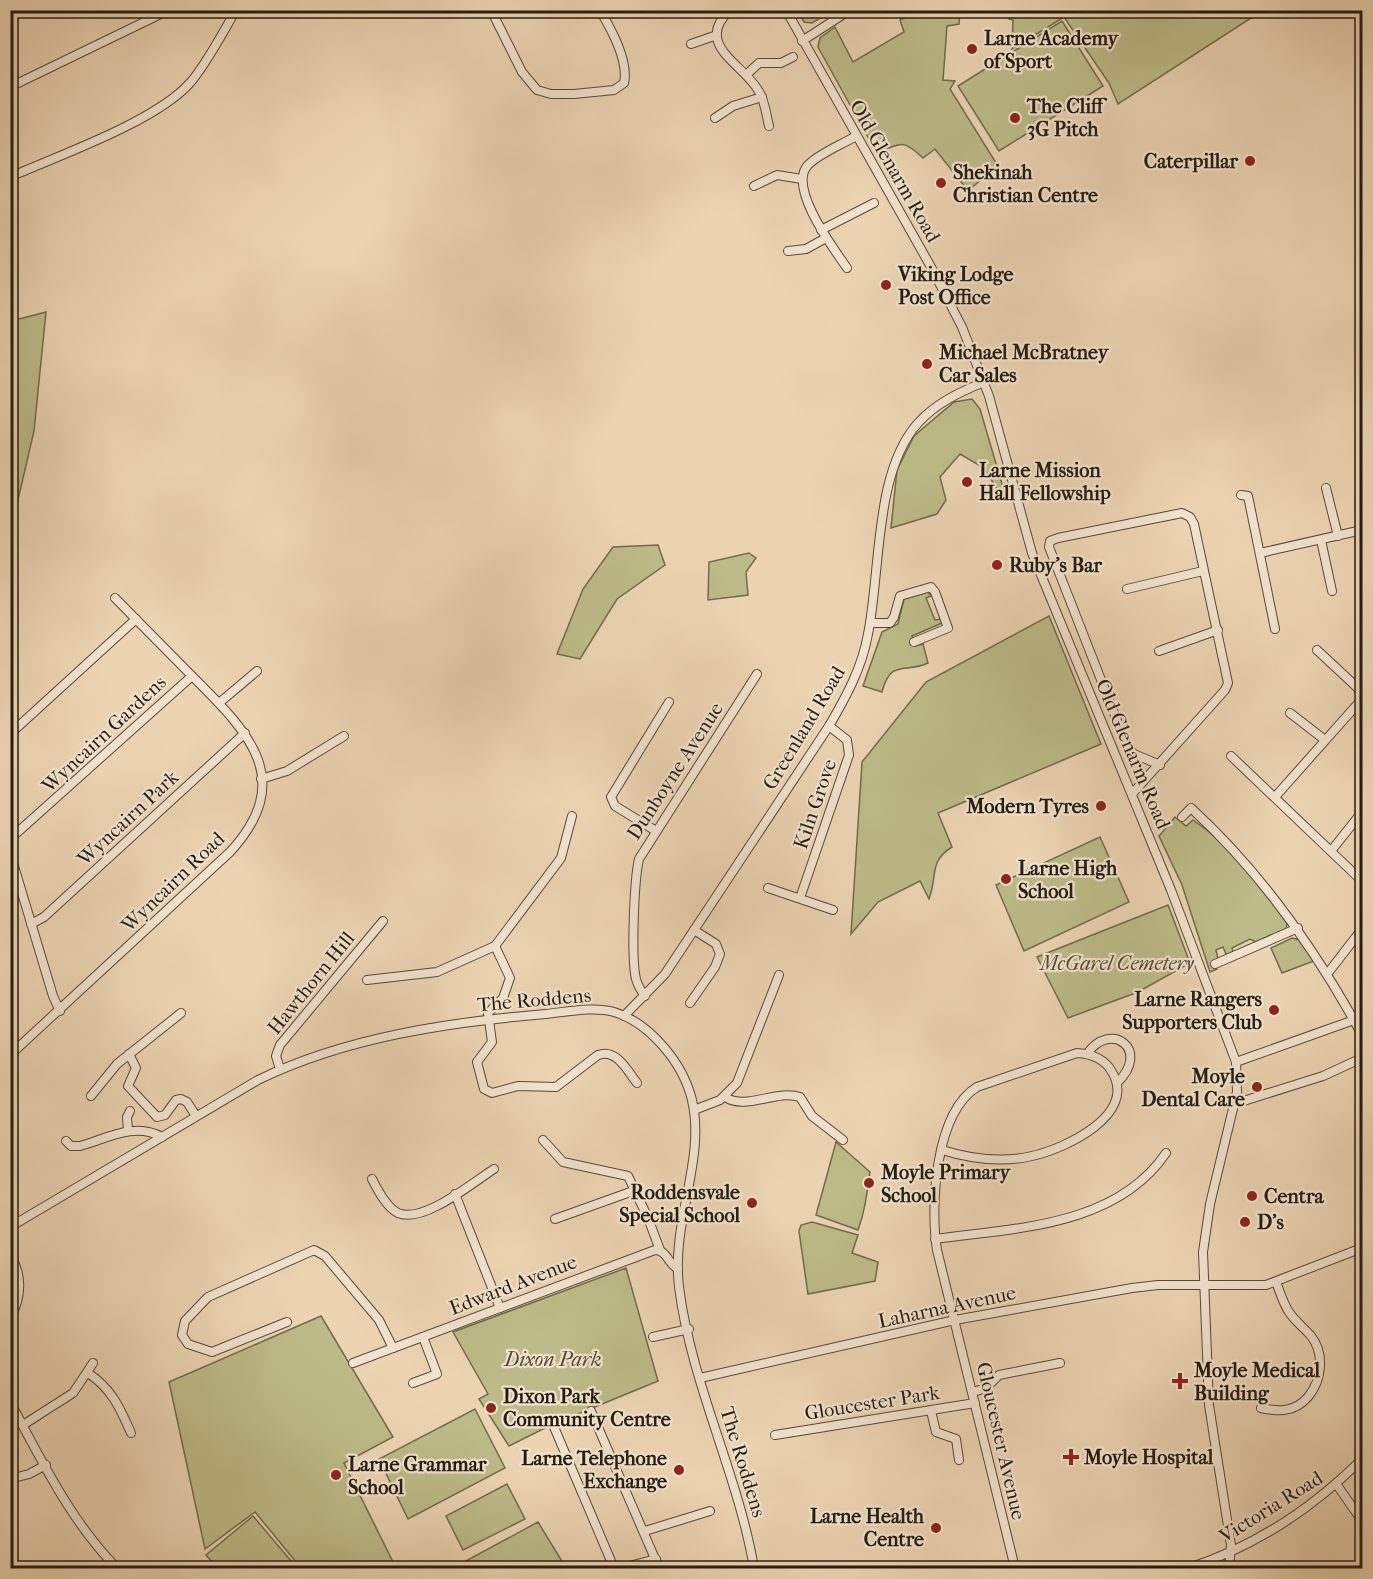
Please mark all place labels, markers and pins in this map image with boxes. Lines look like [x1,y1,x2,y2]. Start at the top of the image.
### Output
place label: Larne Academy of Sport [984,27,1119,73]
marker: Larne Academy of Sport [965,42,979,56]
place label: The Cliff 3G Pitch [1026,95,1108,141]
marker: The Cliff 3G Pitch [1008,111,1022,125]
place label: Caterpillar [1144,150,1238,173]
marker: Caterpillar [1243,154,1257,168]
place label: Shekinah Christian Centre [953,161,1098,207]
marker: Shekinah Christian Centre [934,176,948,190]
place label: Viking Lodge Post Office [897,263,1014,309]
marker: Viking Lodge Post Office [879,278,893,292]
place label: Michael McBratney Car Sales [938,341,1110,387]
marker: Michael McBratney Car Sales [920,357,934,371]
place label: Larne Mission Hall Fellowship [979,459,1111,505]
marker: Larne Mission Hall Fellowship [960,475,974,489]
place label: Ruby's Bar [1009,554,1102,577]
marker: Ruby's Bar [990,558,1004,572]
place label: Modern Tyres [965,795,1090,818]
marker: Modern Tyres [1094,799,1108,813]
place label: Larne High School [1018,857,1118,903]
marker: Larne High School [999,872,1013,886]
place label: Larne Rangers Supporters Club [1122,988,1263,1034]
marker: Larne Rangers Supporters Club [1267,1003,1281,1017]
place label: Moyle Dental Care [1141,1065,1245,1111]
marker: Moyle Dental Care [1250,1080,1264,1094]
place label: Moyle Primary School [880,1161,1012,1207]
marker: Moyle Primary School [862,1176,876,1190]
place label: Roddensvale Special School [619,1181,740,1227]
place label: Centra [1264,1185,1324,1208]
marker: Centra [1245,1189,1259,1203]
marker: Roddensvale Special School [745,1196,759,1210]
place label: D's [1257,1211,1284,1234]
marker: D's [1238,1215,1252,1229]
place label: Moyle Medical Building [1193,1359,1320,1405]
marker: Moyle Medical Building [1171,1372,1189,1390]
place label: Dixon Park Community Centre [503,1385,671,1431]
marker: Dixon Park Community Centre [484,1401,498,1415]
place label: Moyle Hospital [1083,1446,1214,1469]
place label: Larne Telephone Exchange [521,1447,667,1493]
marker: Moyle Hospital [1062,1448,1080,1466]
place label: Larne Grammar School [348,1453,487,1499]
marker: Larne Telephone Exchange [672,1463,686,1477]
marker: Larne Grammar School [329,1468,343,1482]
place label: Larne Health Centre [810,1505,925,1551]
marker: Larne Health Centre [929,1521,943,1535]

